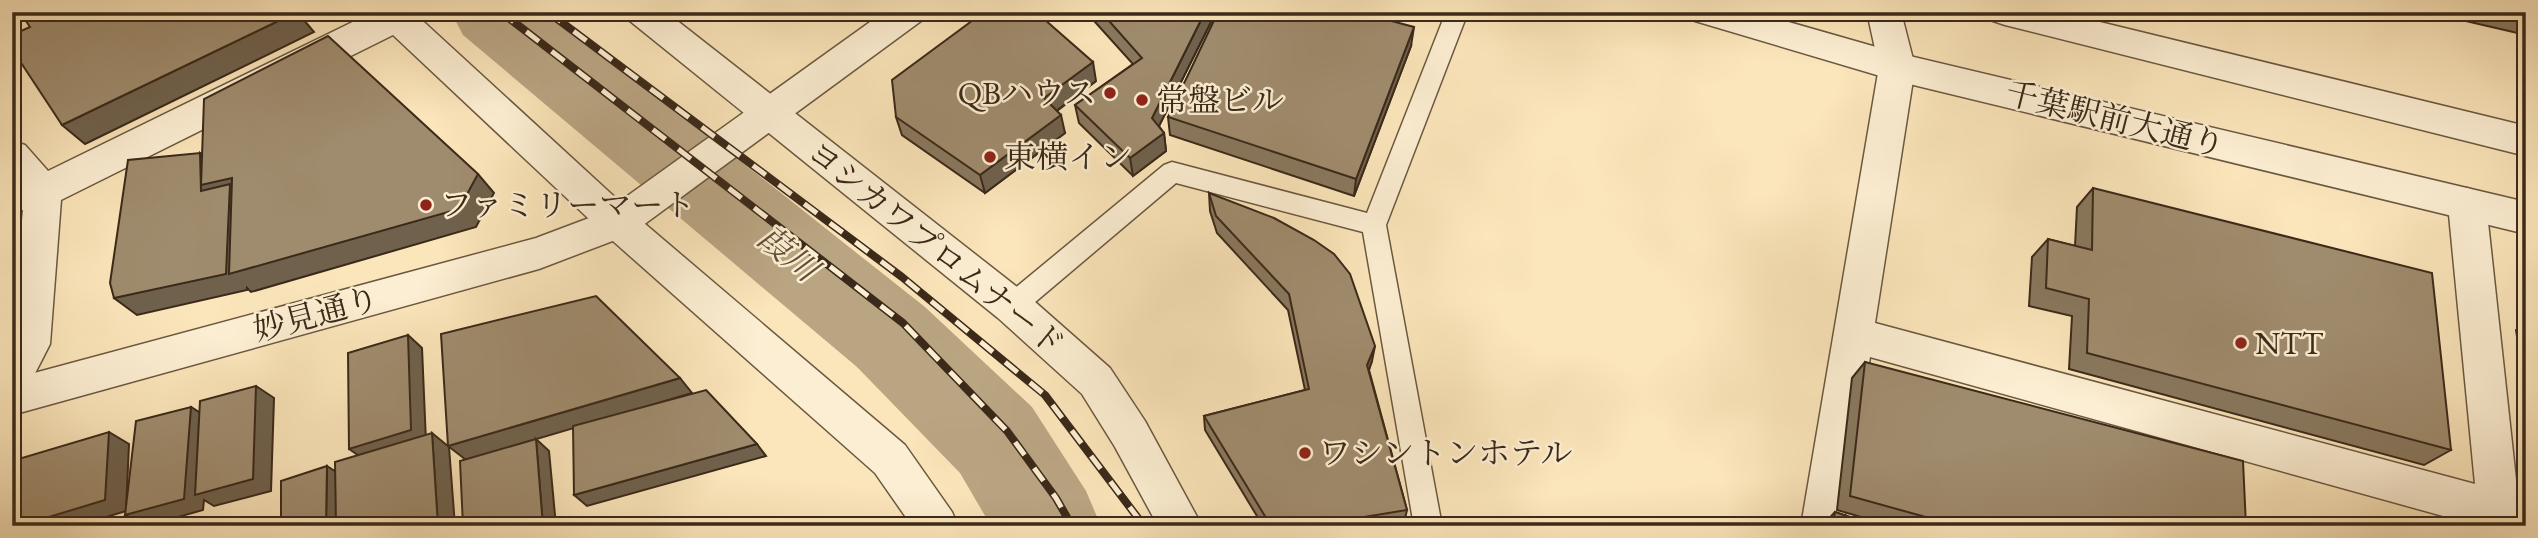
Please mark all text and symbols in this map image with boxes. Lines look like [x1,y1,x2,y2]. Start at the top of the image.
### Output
place label: QBハウス [958,72,1096,114]
street label: 千葉駅前大通り [2001,72,2229,166]
place label: 常盤ビル [1156,79,1284,121]
marker: QBハウス [1102,85,1118,101]
marker: 常盤ビル [1134,92,1150,108]
street label: ヨシカワプロムナード [799,131,1073,365]
place label: 東横イン [1004,136,1132,178]
marker: 東横イン [982,149,998,165]
place label: ファミリーマート [440,184,695,226]
marker: ファミリーマート [418,197,434,213]
water label: 葭川 [749,216,830,292]
street label: 妙見通り [249,277,383,351]
place label: NTT [2255,322,2324,364]
marker: NTT [2233,335,2249,351]
place label: ワシントンホテル [1319,432,1573,474]
marker: ワシントンホテル [1297,445,1313,461]

